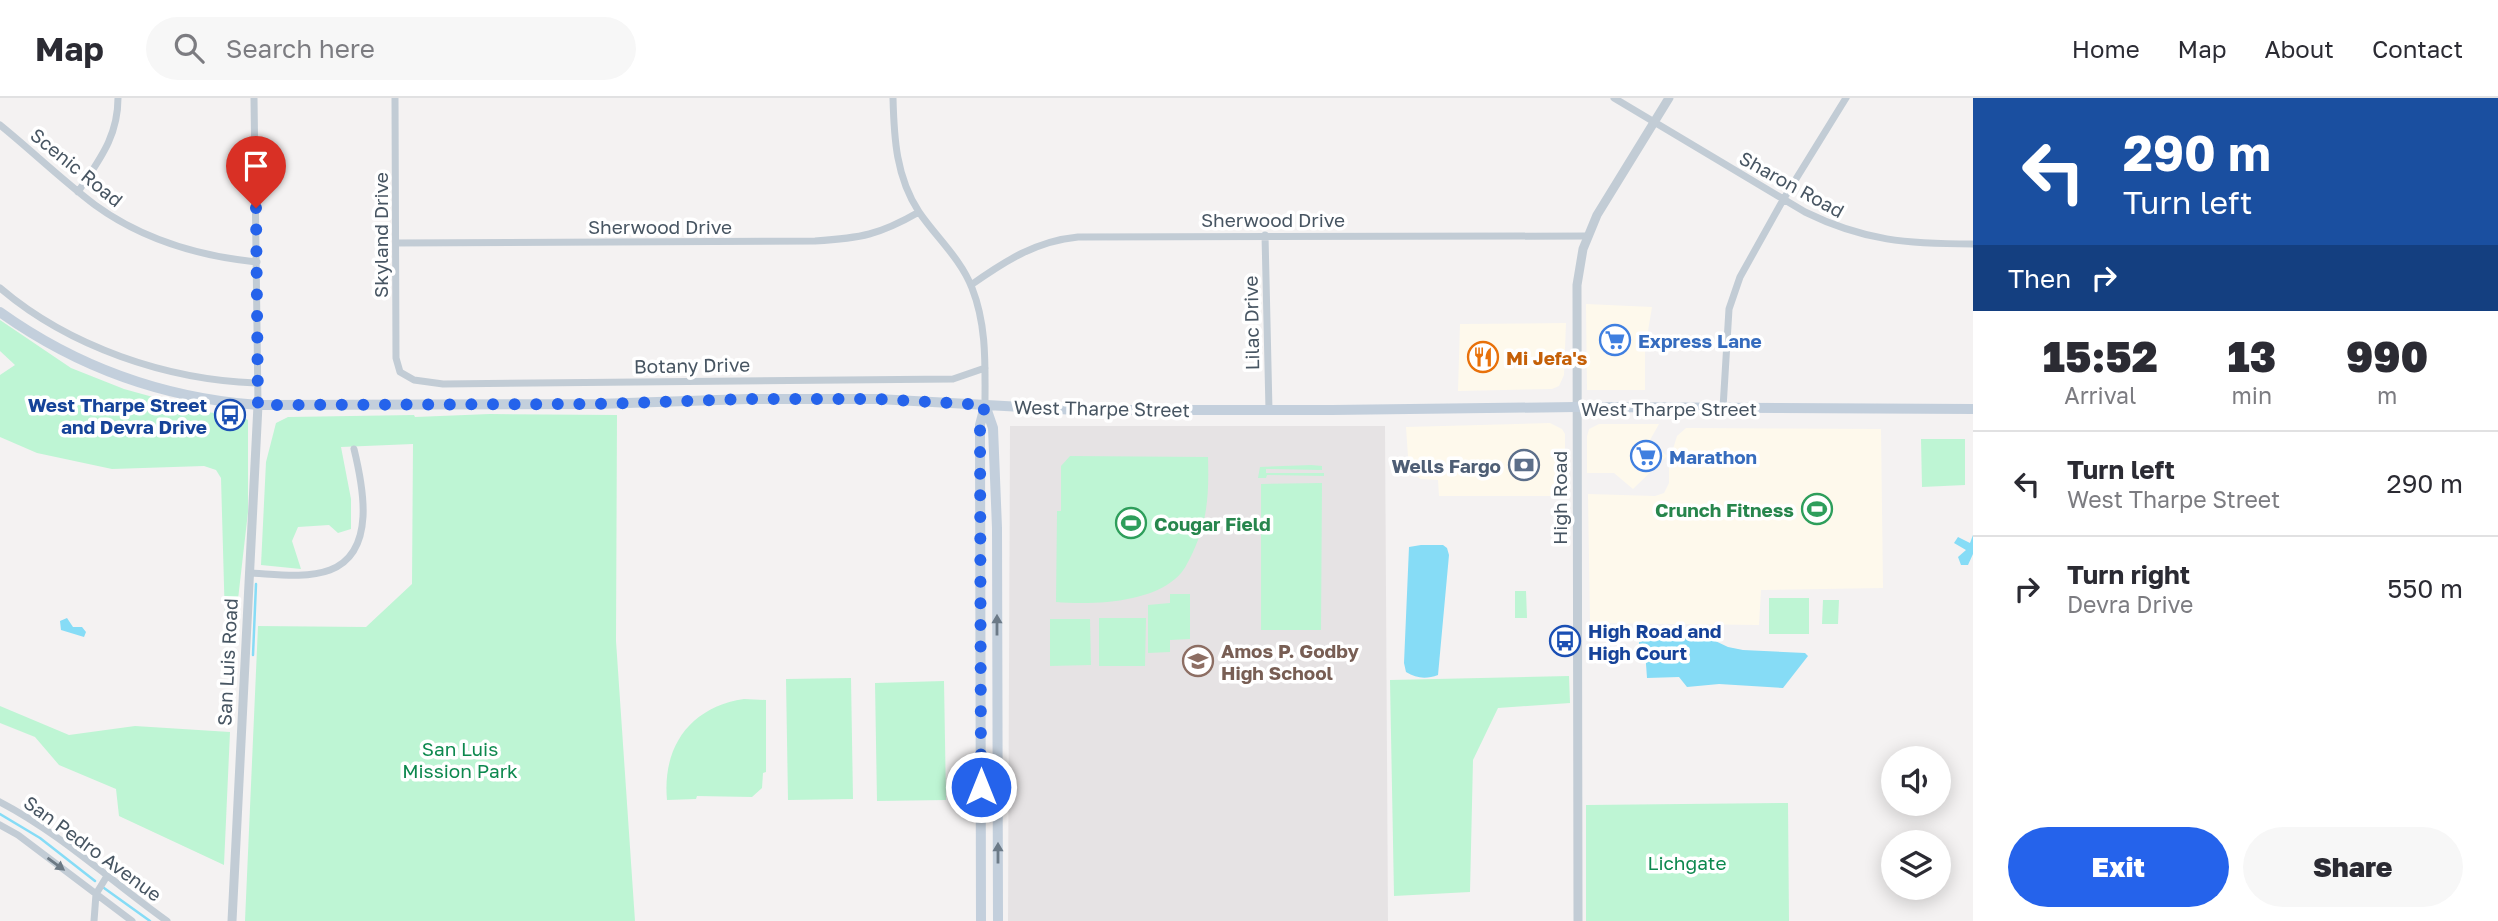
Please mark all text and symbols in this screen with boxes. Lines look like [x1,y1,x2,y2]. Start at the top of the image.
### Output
search box [146,17,636,80]
text: Map [35,29,104,68]
icon: search [170,29,208,67]
text: Search here [226,33,375,64]
text: Home [2072,34,2140,63]
text: Map [2178,34,2227,63]
text: About [2265,34,2334,63]
text: Contact [2372,34,2463,63]
street label: Scenic Road [26,123,128,211]
text: 290 m [2123,123,2271,182]
icon: left [2008,126,2099,217]
pin [226,136,286,208]
street label: Sharon Road [1736,146,1848,222]
icon: arrive [237,147,275,185]
street label: Skyland Drive [369,172,392,298]
text: Turn left [2123,183,2252,221]
street label: Sherwood Drive [1201,208,1345,231]
street label: Sherwood Drive [588,215,732,238]
icon: right [2085,259,2123,297]
text: Then [2008,263,2071,294]
street label: Lilac Drive [1239,275,1263,371]
supermarket icon: Express Lane [1598,323,1632,357]
place label: Express Lane [1638,329,1762,352]
text: 15:52 [2043,331,2158,381]
text: 13 [2228,331,2276,381]
text: 990 [2346,331,2428,381]
restaurant icon: Mi Jefa's [1466,340,1500,374]
place label: Mi Jefa's [1506,346,1588,369]
street label: Botany Drive [634,352,750,378]
text: Arrival [2064,381,2136,409]
text: min [2231,381,2272,409]
text: m [2377,381,2397,409]
place label: West Tharpe Street and Devra Drive [28,393,207,438]
street label: West Tharpe Street [1014,395,1190,421]
street label: West Tharpe Street [1581,397,1757,420]
bus stop icon: West Tharpe Street and Devra Drive [213,398,247,432]
supermarket icon: Marathon [1629,439,1663,473]
place label: Marathon [1669,445,1757,468]
bank icon: Wells Fargo [1507,448,1541,482]
street label: High Road [1548,451,1571,545]
place label: Wells Fargo [1391,454,1501,477]
text: Turn left [2067,454,2175,485]
icon: left [2008,465,2046,503]
text: 290 m [2387,468,2463,499]
text: West Tharpe Street [2067,485,2280,513]
sports icon: Crunch Fitness [1800,492,1834,526]
place label: Crunch Fitness [1655,498,1794,521]
sports icon: Cougar Field [1114,506,1148,540]
place label: Cougar Field [1154,512,1271,535]
text: Turn right [2067,559,2190,590]
icon: right [2008,570,2046,608]
text: 550 m [2387,573,2463,604]
text: Devra Drive [2067,590,2193,618]
street label: San Luis Road [212,598,242,726]
one-way arrow [991,614,1003,636]
place label: High Road and High Court [1588,619,1722,664]
bus stop icon: High Road and High Court [1548,624,1582,658]
place label: Amos P. Godby High School [1221,639,1360,684]
school or university icon: Amos P. Godby High School [1181,644,1215,678]
park label: San Luis Mission Park [402,737,518,782]
map controls [1881,746,1951,900]
button: sound [1881,746,1951,816]
position arrow [944,750,1018,824]
street label: San Pedro Avenue [20,790,166,906]
button: Exit [2008,827,2229,907]
button: Share [2243,827,2463,907]
button: layers [1881,830,1951,900]
one-way arrow [992,842,1004,864]
park label: Lichgate [1648,851,1726,874]
one-way arrow [47,856,65,870]

